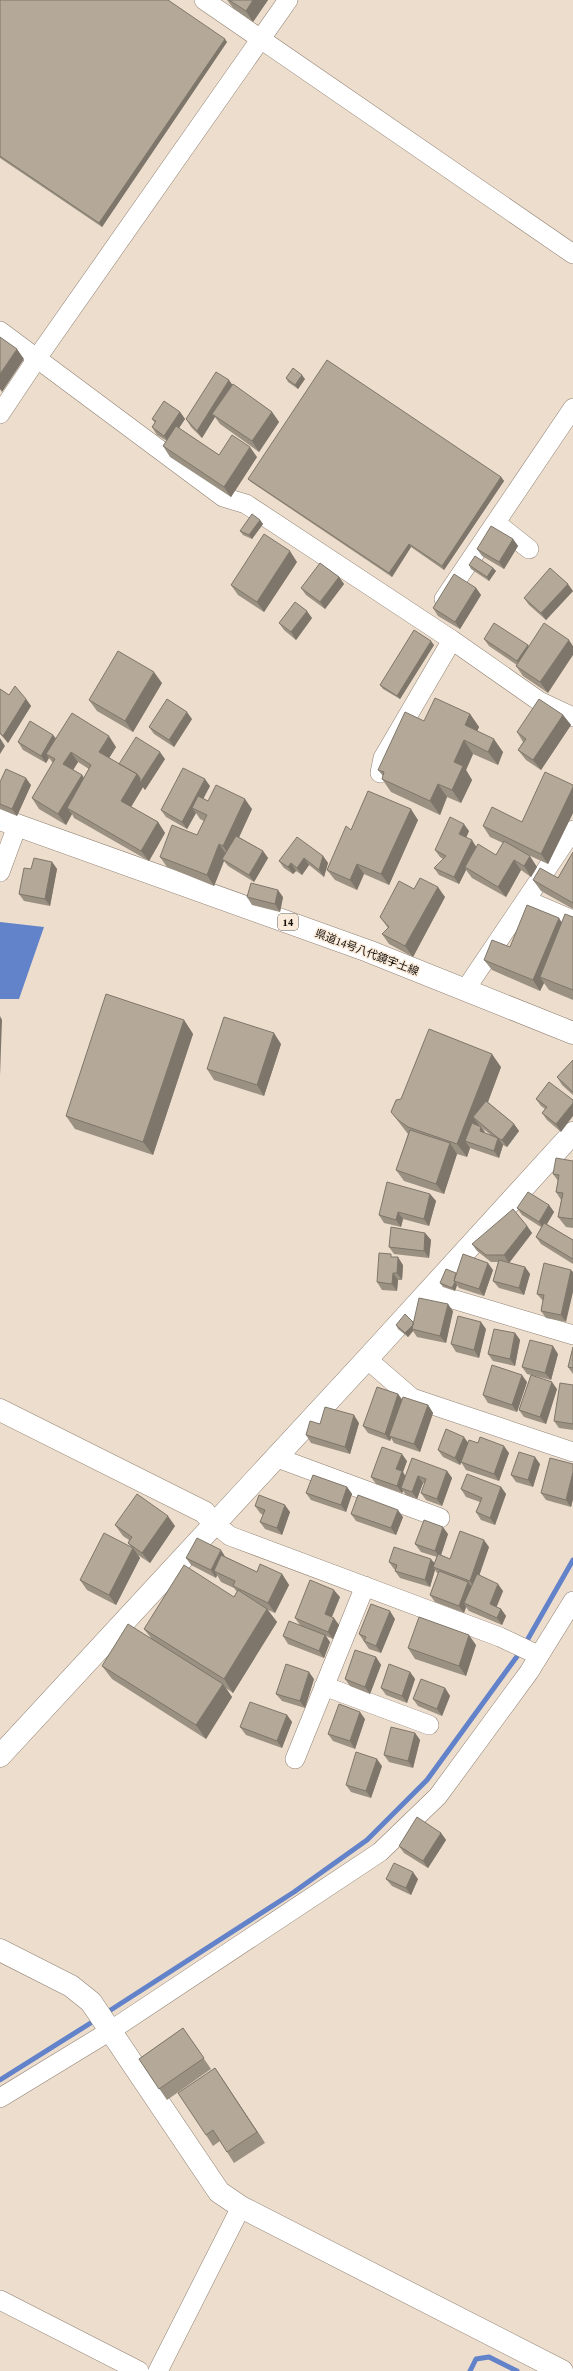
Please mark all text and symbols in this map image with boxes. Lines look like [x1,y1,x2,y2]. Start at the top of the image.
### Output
road number: 14 [278,914,298,930]
street label: 県道14号八代鏡宇土線 [313,926,421,979]

